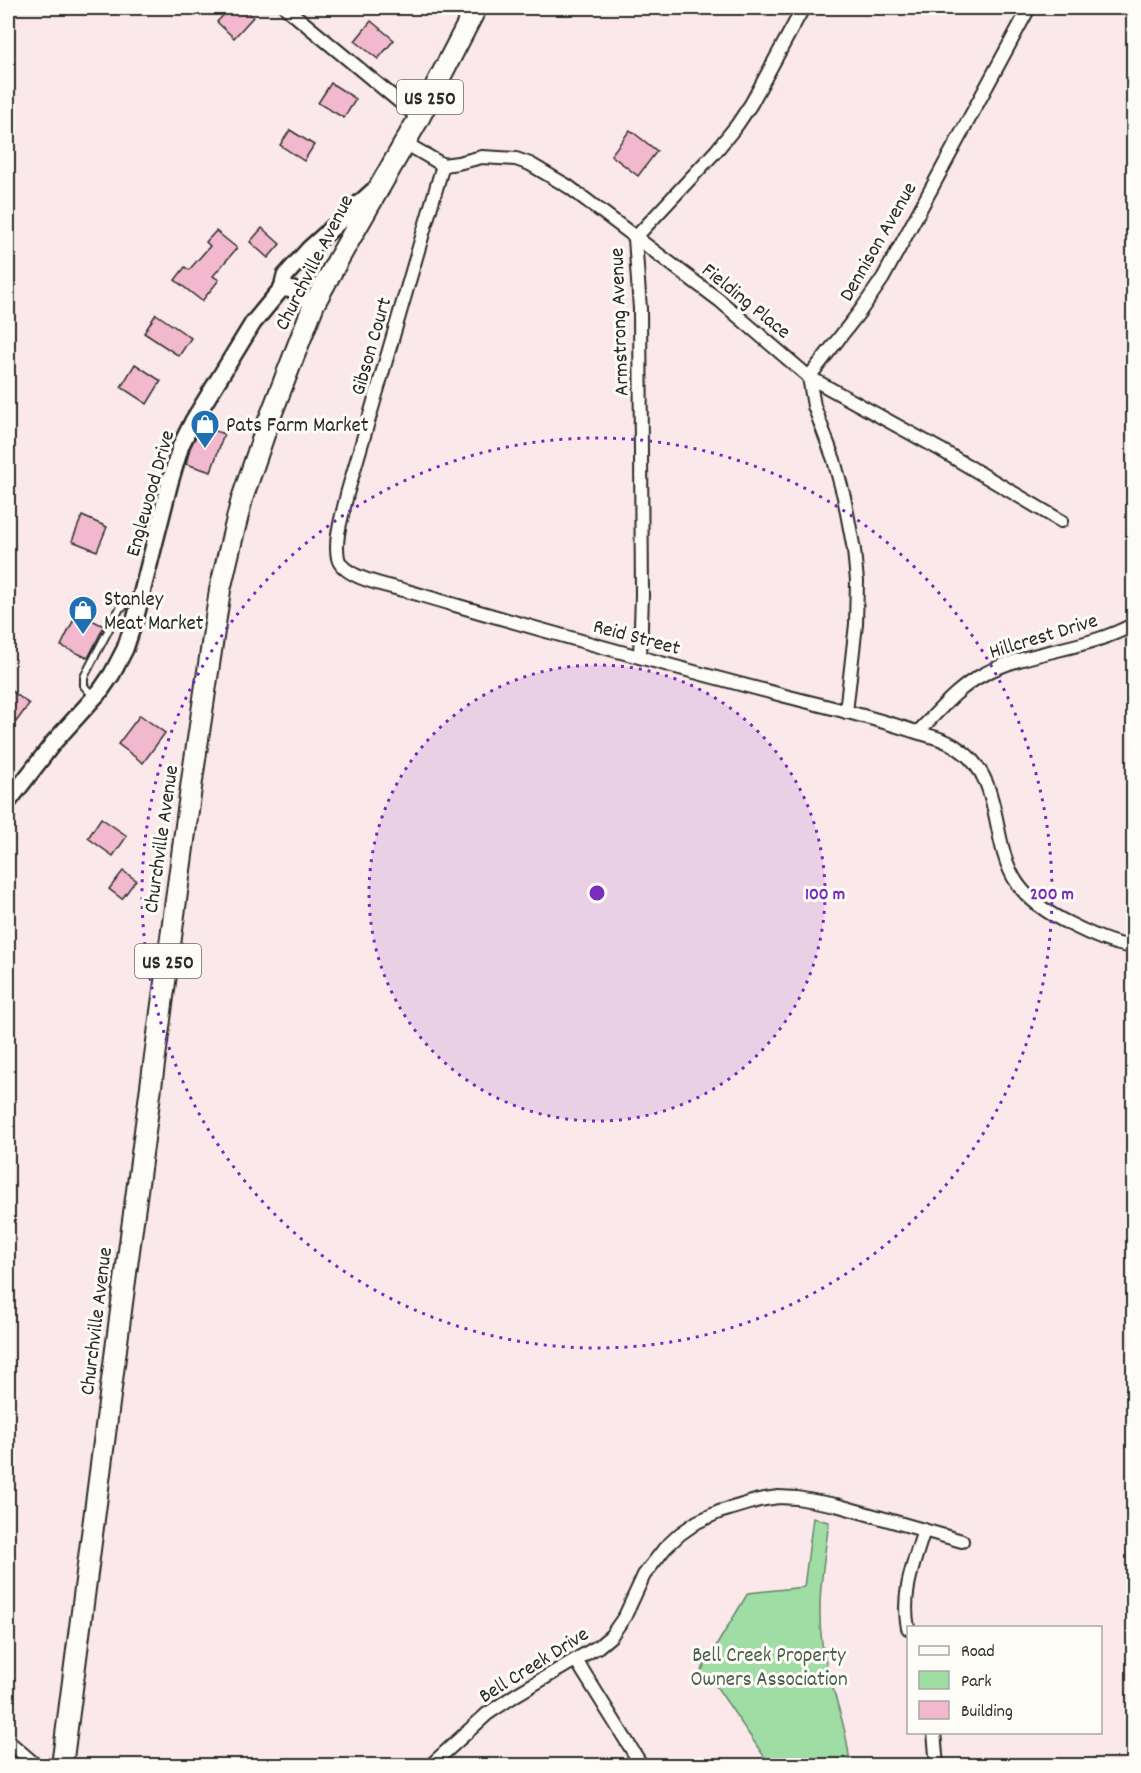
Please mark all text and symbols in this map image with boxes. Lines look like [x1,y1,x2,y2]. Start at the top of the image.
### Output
road number: US 250 [397,80,463,114]
street label: Dennison Avenue [833,177,926,308]
street label: Churchville Avenue [268,190,363,337]
street label: Armstrong Avenue [603,247,639,397]
street label: Fielding Place [694,257,796,348]
street label: Gibson Court [345,294,401,399]
shop icon: Pats Farm Market [189,408,221,450]
place label: Pats Farm Market [226,412,369,442]
street label: Englewood Drive [120,427,184,560]
place label: Stanley Meat Market [104,586,204,640]
shop icon: Stanley Meat Market [67,594,99,636]
street label: Hillcrest Drive [986,607,1102,669]
street label: Reid Street [589,613,683,665]
street label: Churchville Avenue [138,764,188,915]
centre of rings [587,883,607,903]
text: 100 m [805,883,845,908]
text: 200 m [1030,883,1074,908]
road number: US 250 [135,944,201,978]
street label: Churchville Avenue [74,1246,122,1397]
street label: Bell Creek Drive [474,1621,595,1712]
legend [907,1626,1102,1734]
text: Road [961,1640,995,1665]
park label: Bell Creek Property Owners Association [690,1642,848,1696]
text: Park [961,1670,992,1695]
text: Building [961,1700,1013,1725]

